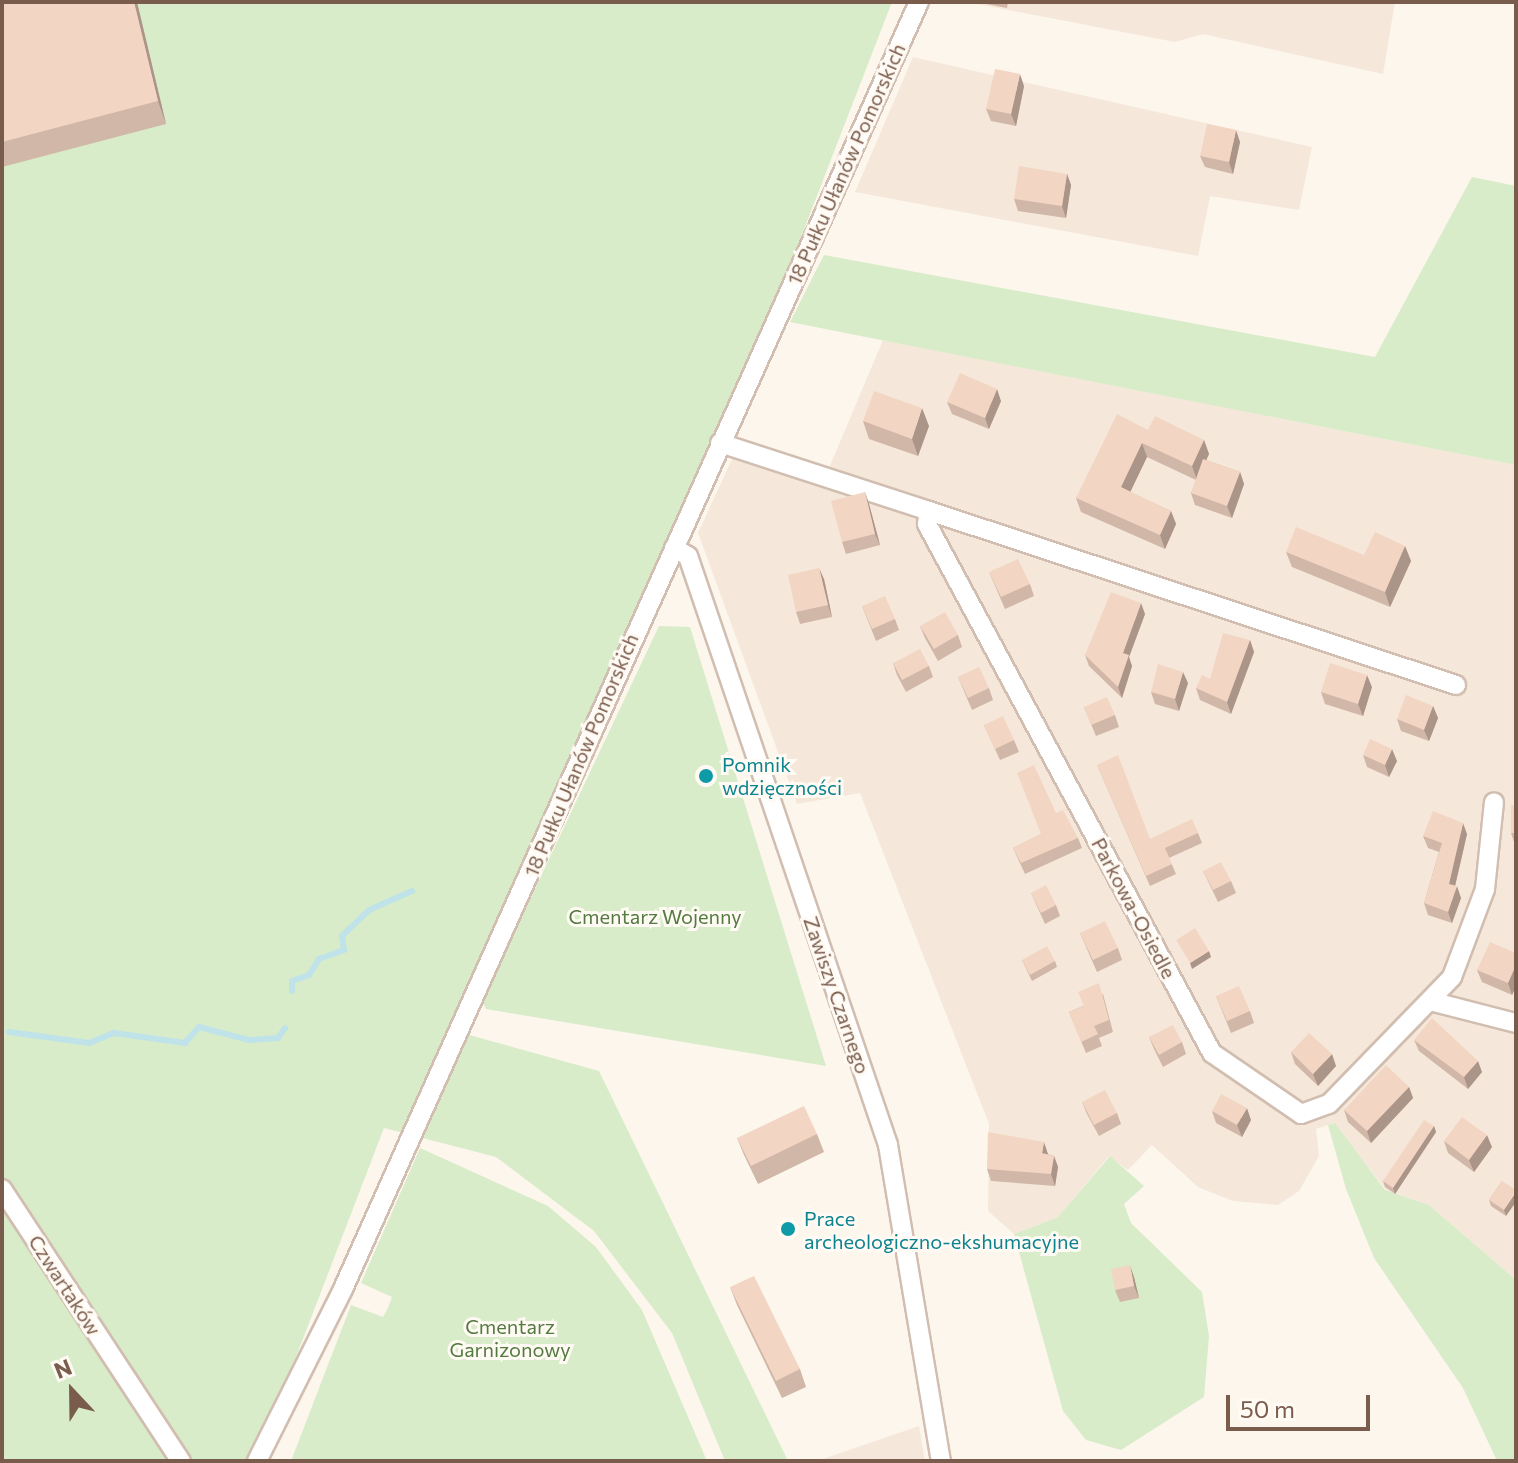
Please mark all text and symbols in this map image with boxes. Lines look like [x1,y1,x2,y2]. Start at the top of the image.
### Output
street label: 18 Pułku Ułanów Pomorskich [782,40,910,288]
street label: 18 Pułku Ułanów Pomorskich [519,630,643,880]
place label: Pomnik wdzięczności [722,752,842,799]
marker: Pomnik wdzięczności [697,767,715,785]
street label: Parkowa-Osiedle [1087,833,1181,983]
park label: Cmentarz Wojenny [568,904,742,928]
street label: Zawiszy Czarnego [799,913,875,1077]
place label: Prace archeologiczno-ekshumacyjne [804,1206,1079,1253]
marker: Prace archeologiczno-ekshumacyjne [779,1220,797,1238]
street label: Czwartaków [24,1230,106,1340]
park label: Cmentarz Garnizonowy [450,1314,570,1361]
north arrow [32,1351,112,1431]
text: N [50,1353,76,1384]
scale bar [1230,1379,1374,1429]
text: 50 m [1240,1394,1295,1423]

